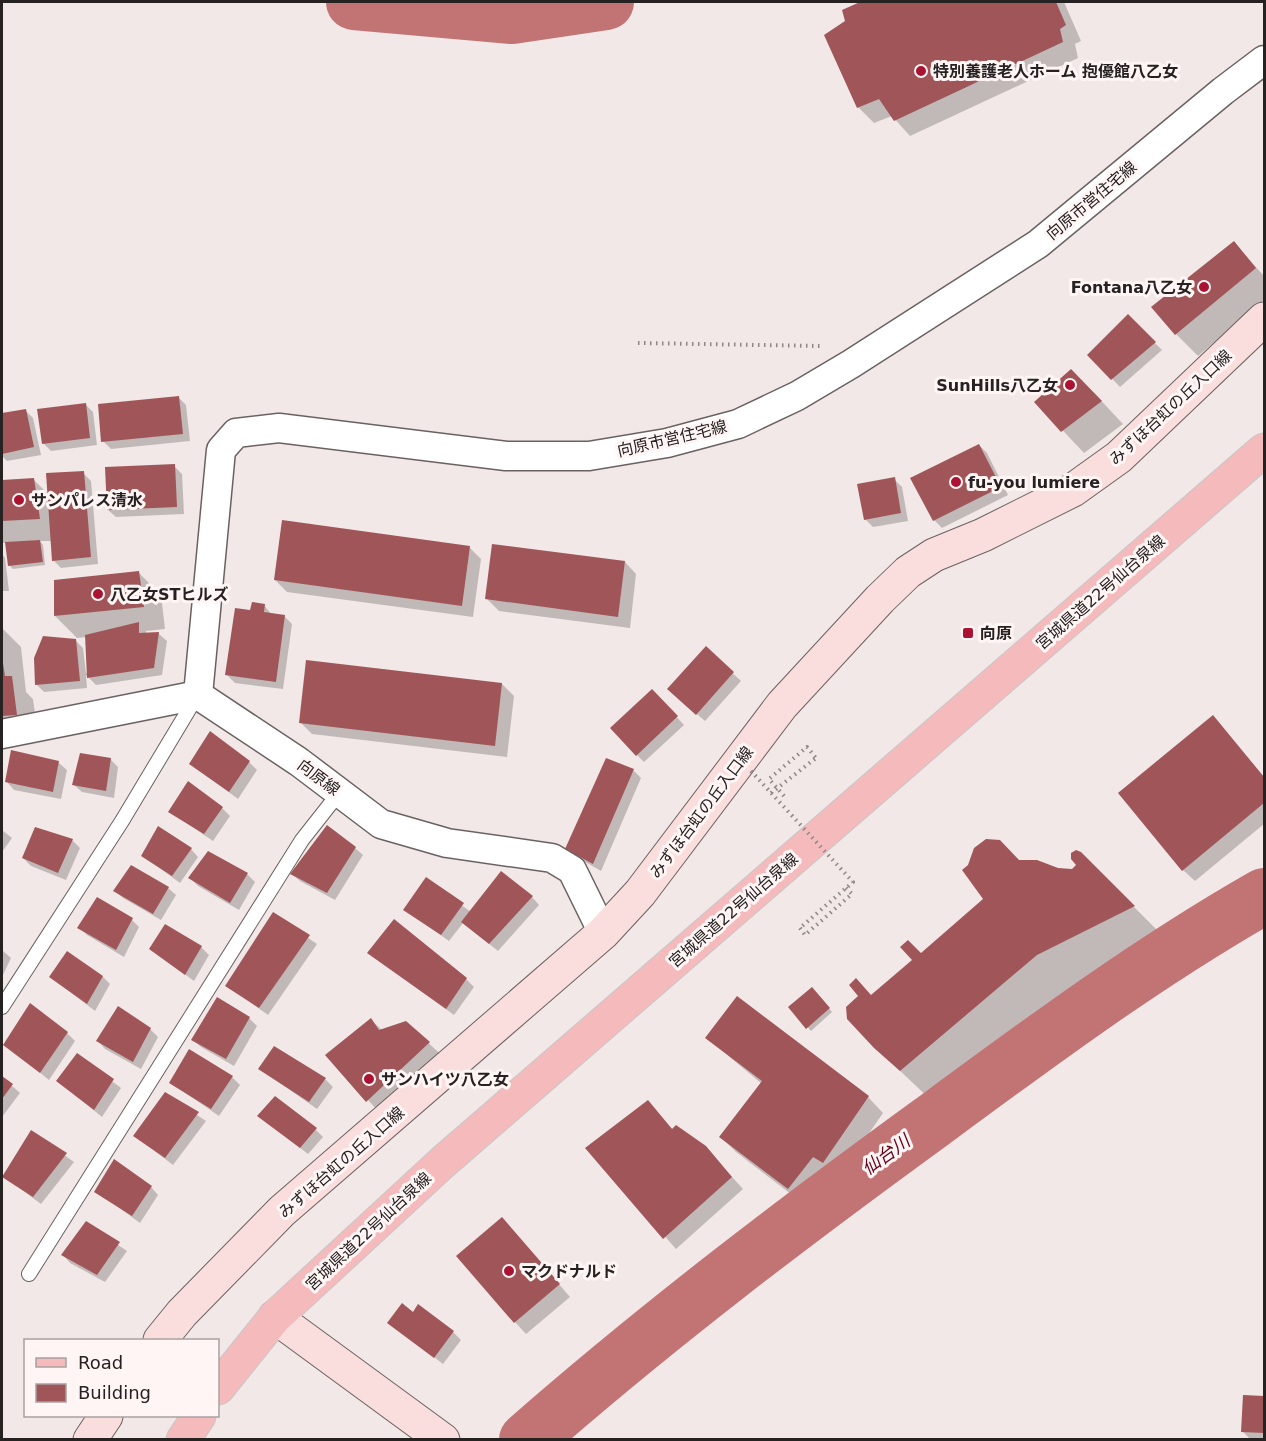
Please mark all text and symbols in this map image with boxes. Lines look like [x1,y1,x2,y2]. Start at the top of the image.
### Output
place label: 特別養護老人ホーム 抱優館八乙女 [933,62,1178,81]
marker: 特別養護老人ホーム 抱優館八乙女 [914,64,928,78]
street label: 向原市営住宅線 [1042,157,1140,244]
place label: Fontana八乙女 [1071,278,1192,297]
marker: Fontana八乙女 [1197,280,1211,294]
street label: みずほ台虹の丘入口線 [1105,346,1235,469]
place label: SunHills八乙女 [936,376,1058,395]
marker: SunHills八乙女 [1063,378,1077,392]
street label: 向原市営住宅線 [615,417,729,460]
place label: fu-you lumiere [968,473,1100,492]
marker: fu-you lumiere [949,475,963,489]
place label: サンパレス清水 [31,491,143,510]
marker: サンパレス清水 [12,493,26,507]
street label: 宮城県道22号仙台泉線 [1032,531,1169,653]
place label: 八乙女STヒルズ [110,585,228,604]
marker: 八乙女STヒルズ [91,587,105,601]
place label: 向原 [980,624,1012,643]
marker: 向原 [961,626,975,640]
street label: みずほ台虹の丘入口線 [646,743,757,882]
street label: 向原線 [294,755,344,799]
street label: 宮城県道22号仙台泉線 [665,849,802,971]
place label: サンハイツ八乙女 [381,1070,509,1089]
marker: サンハイツ八乙女 [362,1072,376,1086]
street label: みずほ台虹の丘入口線 [275,1103,408,1222]
water label: 仙台川 [858,1129,915,1179]
street label: 宮城県道22号仙台泉線 [302,1168,435,1294]
place label: マクドナルド [521,1262,617,1281]
marker: マクドナルド [502,1264,516,1278]
legend [24,1339,219,1417]
text: Road [78,1352,123,1373]
text: Building [78,1382,151,1403]

